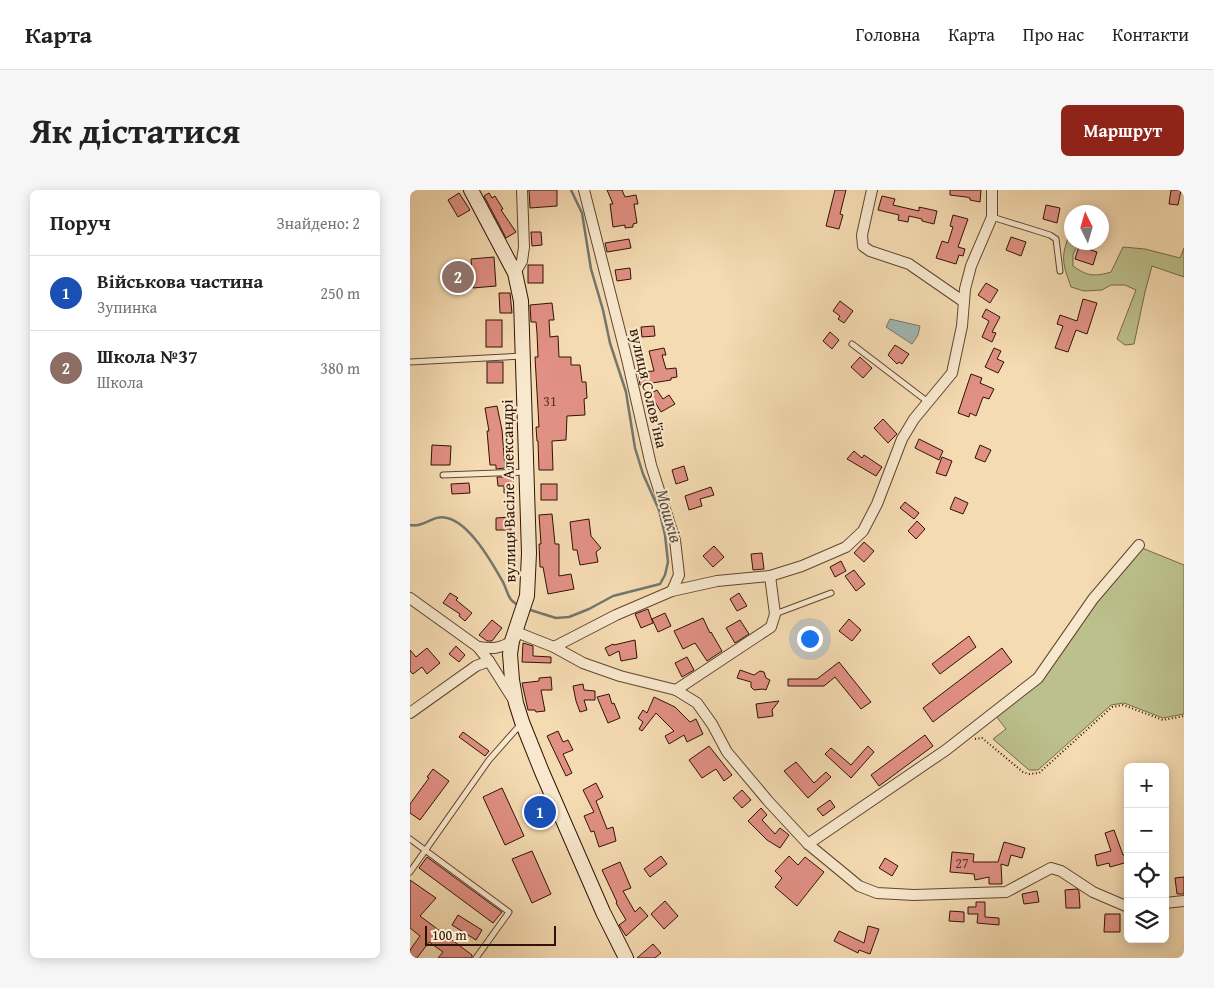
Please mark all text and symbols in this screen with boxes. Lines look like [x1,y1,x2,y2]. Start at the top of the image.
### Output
text: Карта [25,17,92,52]
text: Головна [855,21,920,48]
text: Карта [948,21,995,48]
text: Про нас [1023,21,1084,48]
text: Контакти [1112,21,1189,48]
text: Як дістатися [30,105,240,156]
button: Маршрут [1061,105,1184,156]
north arrow [1064,205,1109,250]
text: Поруч [50,207,111,238]
text: Знайдено: 2 [277,211,360,235]
pin: 2 [442,258,474,296]
text: Військова частина [97,267,263,295]
text: 1 [62,281,70,305]
text: 250 m [320,281,360,305]
text: Зупинка [97,295,157,319]
street label: вулиця Солов'їна [624,326,675,451]
text: Школа №37 [97,342,198,370]
text: 2 [62,356,70,380]
text: 380 m [320,356,360,380]
text: Школа [97,370,143,394]
house number: 31 [543,391,557,411]
street label: вулиця Васіле Александрі [494,399,522,583]
water label: Мошків [649,486,690,546]
your location [797,626,823,652]
map controls [1124,763,1169,943]
button: + [1124,763,1169,808]
pin: 1 [524,793,556,831]
button: − [1124,808,1169,853]
house number: 27 [955,853,969,873]
button: locate [1124,853,1169,898]
button: layers [1124,898,1169,943]
scale bar [425,923,556,946]
text: 100 m [432,925,467,945]

